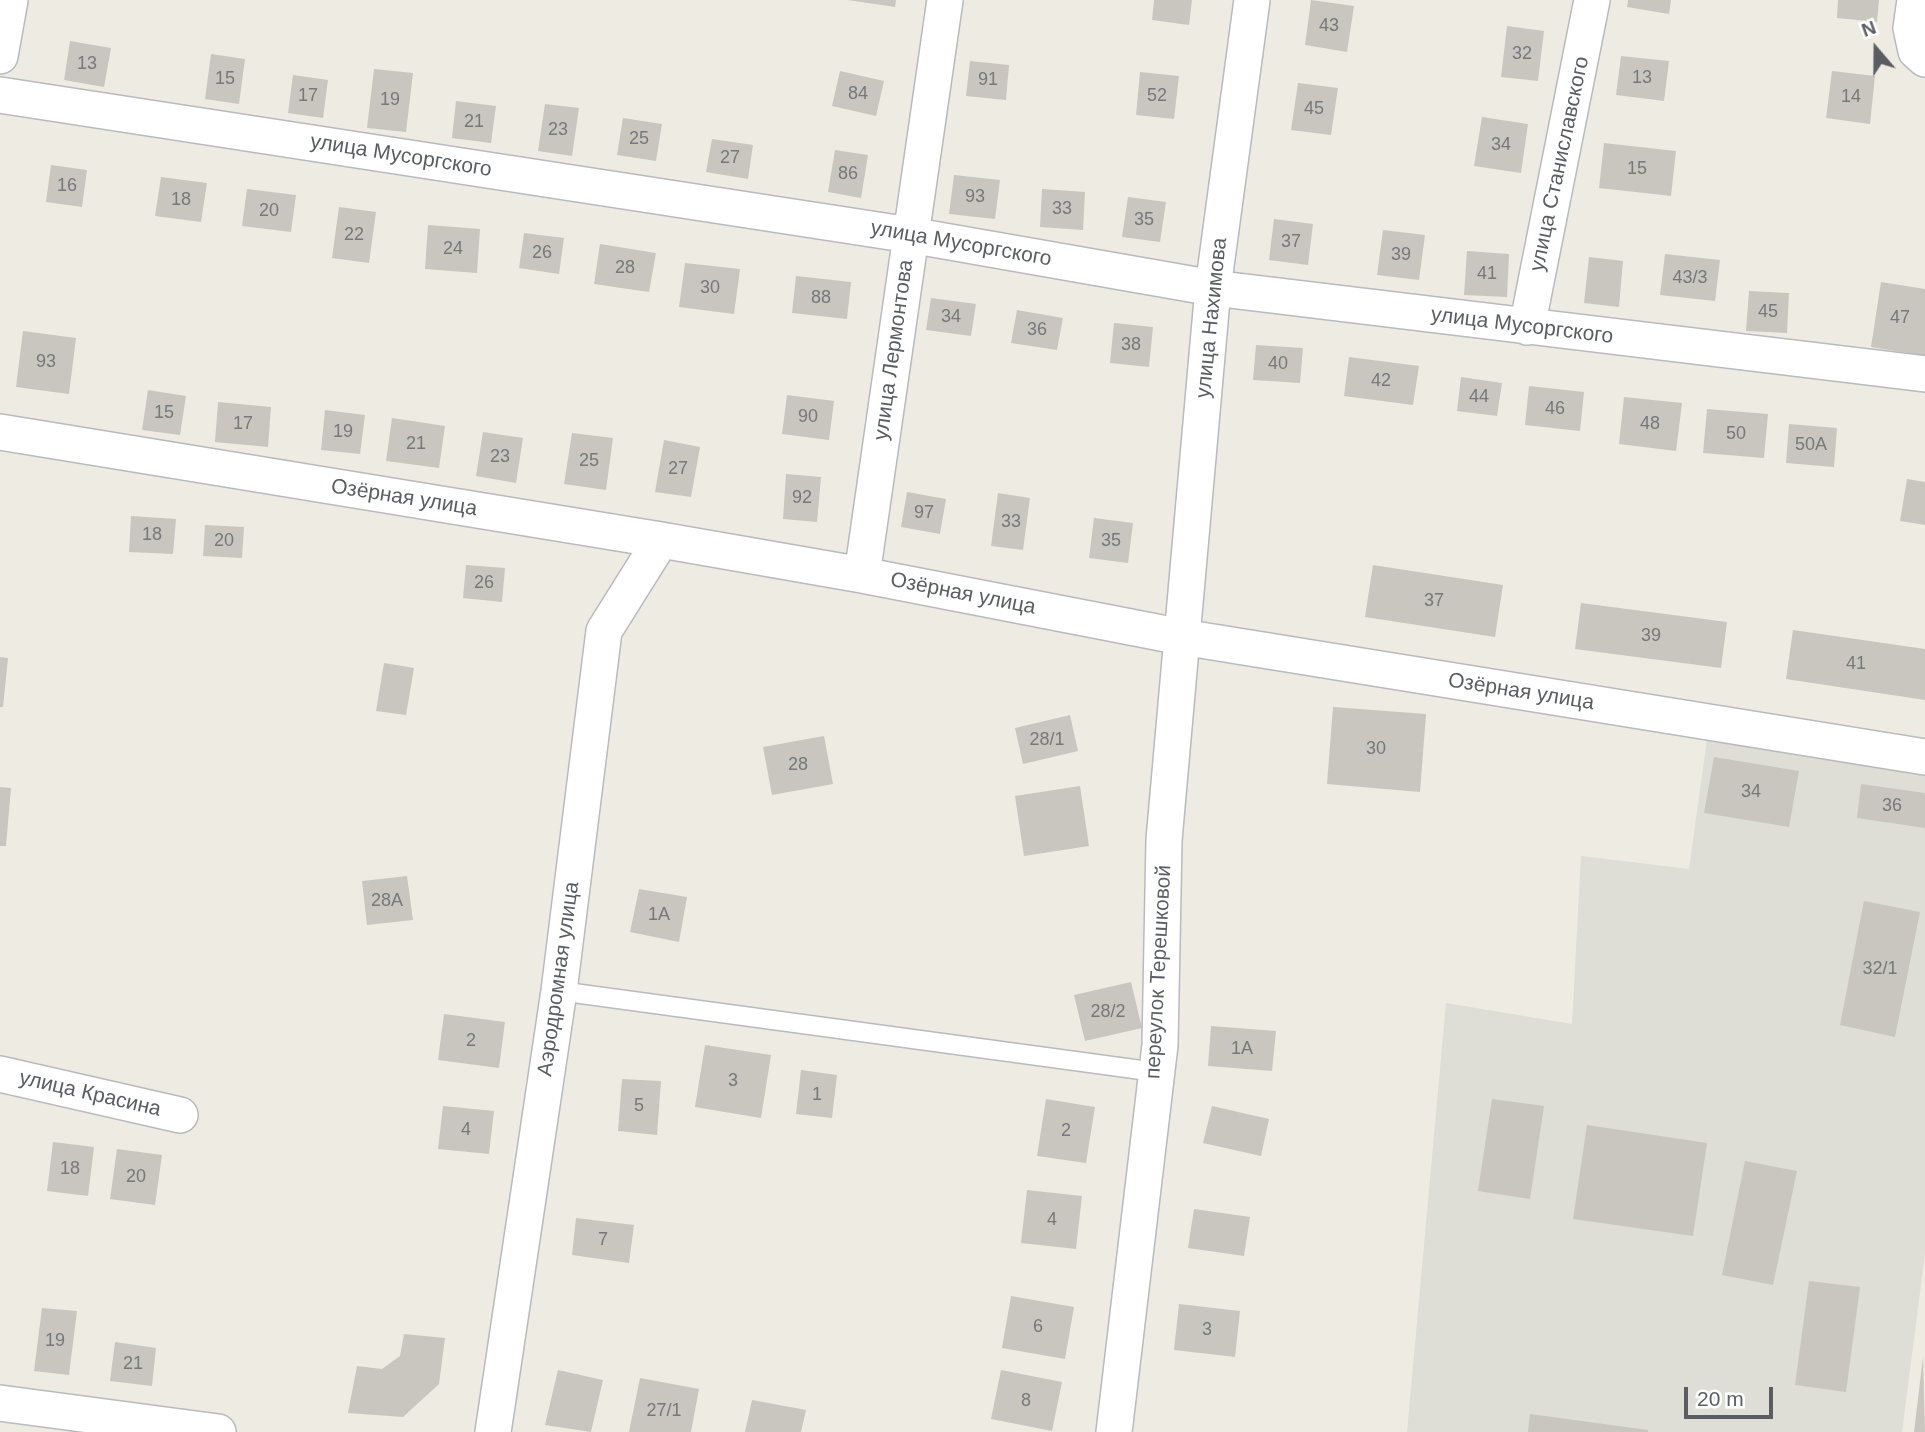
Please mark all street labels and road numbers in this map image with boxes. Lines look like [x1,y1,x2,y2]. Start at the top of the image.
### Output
street label: улица Станиславского [1525,54,1595,274]
street label: улица Мусоргского [308,129,494,183]
street label: улица Мусоргского [869,216,1053,272]
street label: улица Нахимова [1191,236,1233,400]
street label: улица Лермонтова [869,258,919,442]
street label: улица Мусоргского [1429,302,1615,350]
street label: Озёрная улица [329,474,479,522]
street label: Озёрная улица [888,568,1038,620]
street label: Озёрная улица [1446,668,1596,716]
street label: переулок Терешковой [1141,864,1177,1080]
street label: Аэродромная улица [533,880,585,1078]
street label: улица Красина [17,1065,163,1123]

